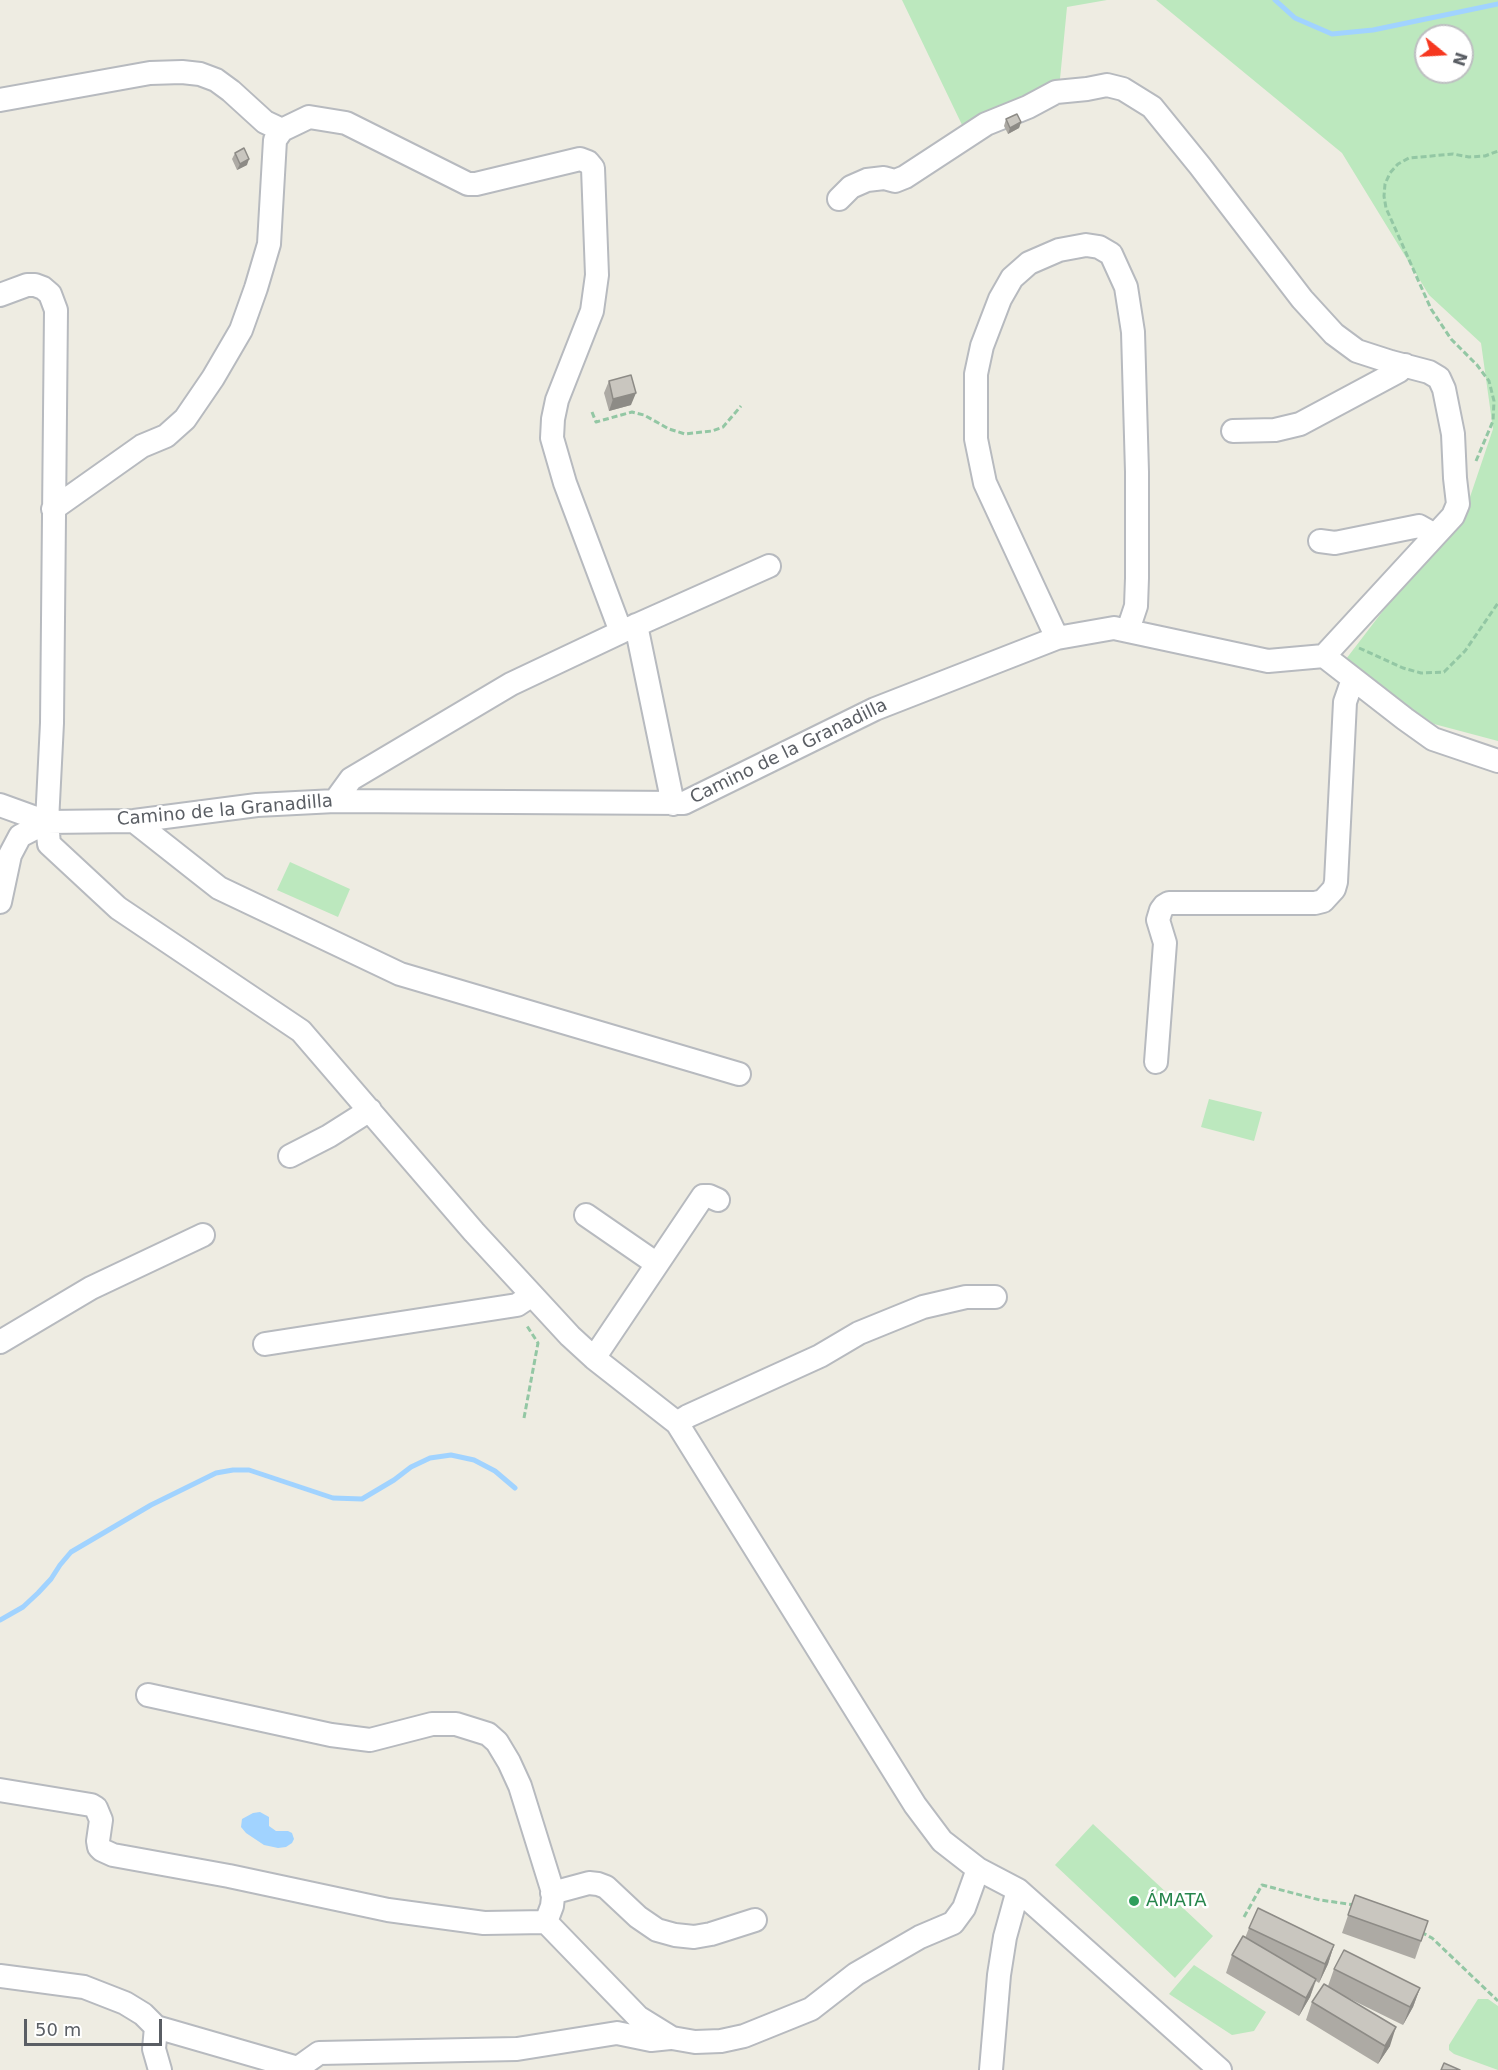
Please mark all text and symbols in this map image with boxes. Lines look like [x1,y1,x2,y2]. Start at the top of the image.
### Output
north arrow [1414,24,1474,84]
text: N [1449,50,1471,68]
street label: Camino de la Granadilla [687,695,891,809]
street label: Camino de la Granadilla [116,791,334,831]
place label: ÁMATA [1146,1890,1207,1912]
marker: ÁMATA [1127,1894,1141,1908]
scale bar [27,2007,165,2045]
text: 50 m [35,2019,81,2040]

